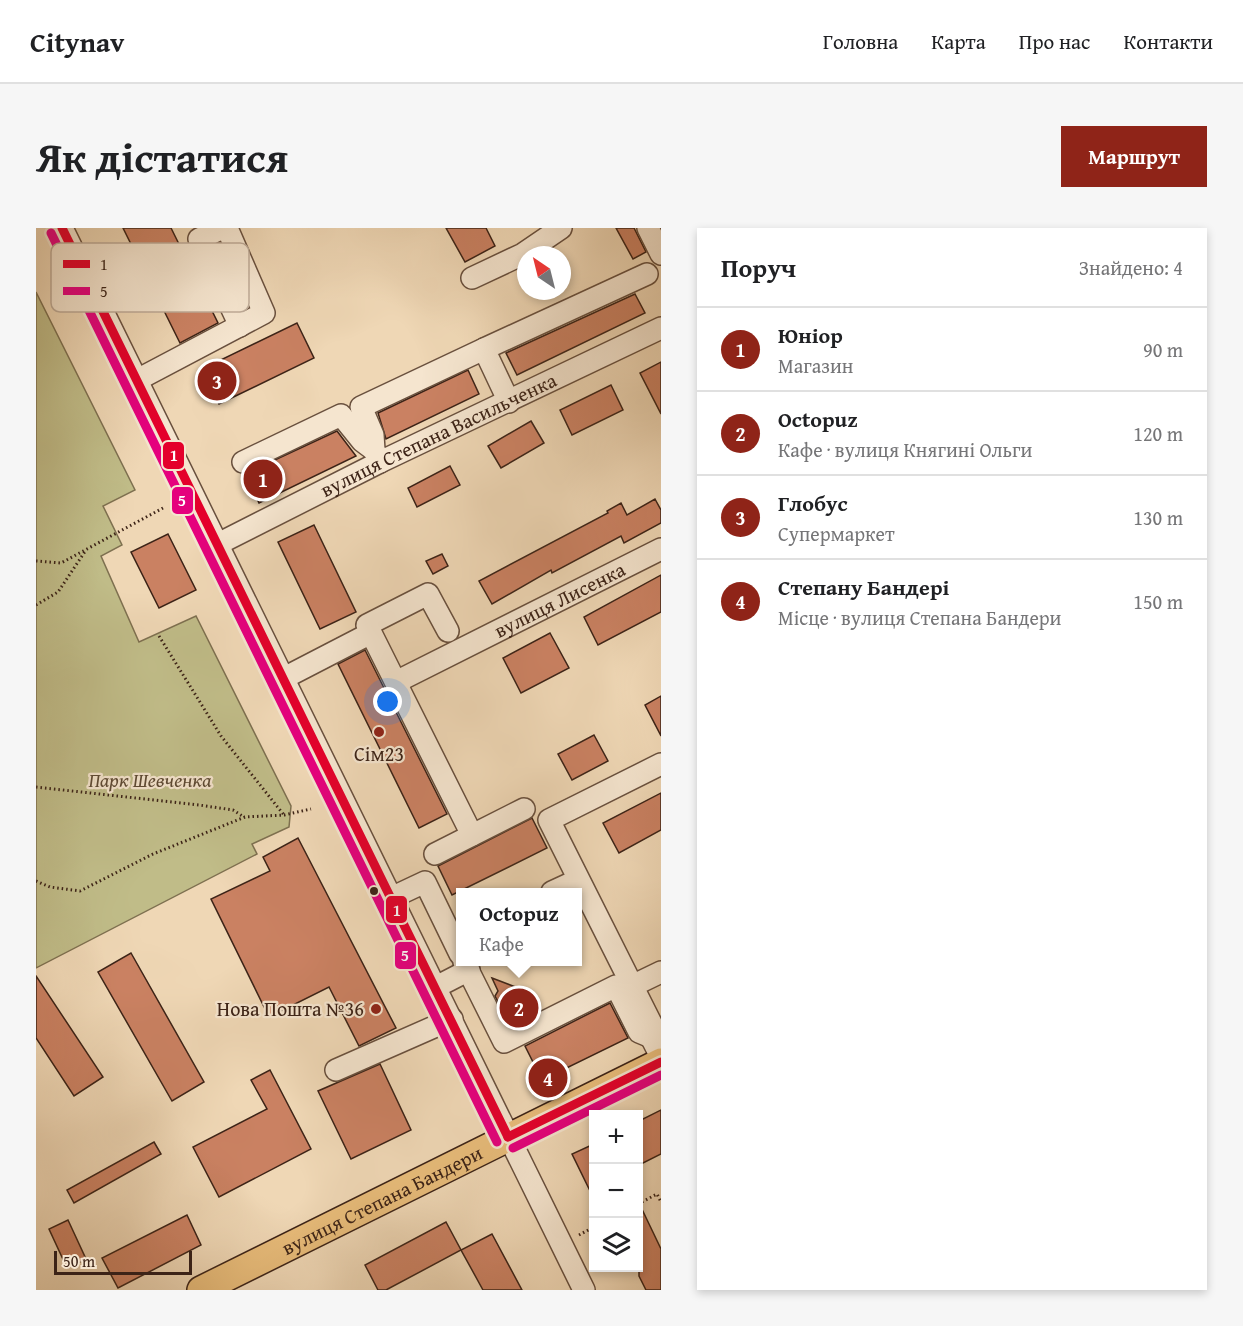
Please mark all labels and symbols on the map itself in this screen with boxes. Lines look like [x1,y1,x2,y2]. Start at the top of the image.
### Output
legend [51,243,249,312]
north arrow [517,246,571,300]
text: 1 [100,252,108,276]
text: 5 [100,279,108,303]
pin: 3 [198,358,237,404]
street label: вулиця Степана Васильченка [315,365,561,504]
line badge: 1 [162,441,185,470]
text: 1 [170,443,178,467]
pin: 1 [244,456,282,502]
line badge: 5 [171,486,194,515]
text: 5 [178,488,186,512]
street label: вулиця Лисенка [489,554,630,645]
your location [373,687,402,716]
marker: Сім23 [372,725,386,739]
place label: Сім23 [354,739,404,768]
park label: Парк Шевченка [88,765,212,794]
unlabelled marker [368,885,380,897]
line badge: 1 [385,895,408,924]
text: 1 [393,898,401,922]
line badge: 5 [394,941,417,970]
text: 5 [401,943,409,967]
pin: 2 [500,986,538,1030]
place label: Нова Пошта №36 [217,994,364,1023]
marker: Нова Пошта №36 [369,1002,383,1016]
pin: 4 [528,1056,568,1100]
street label: вулиця Степана Бандери [277,1138,487,1262]
scale bar [54,1248,192,1276]

